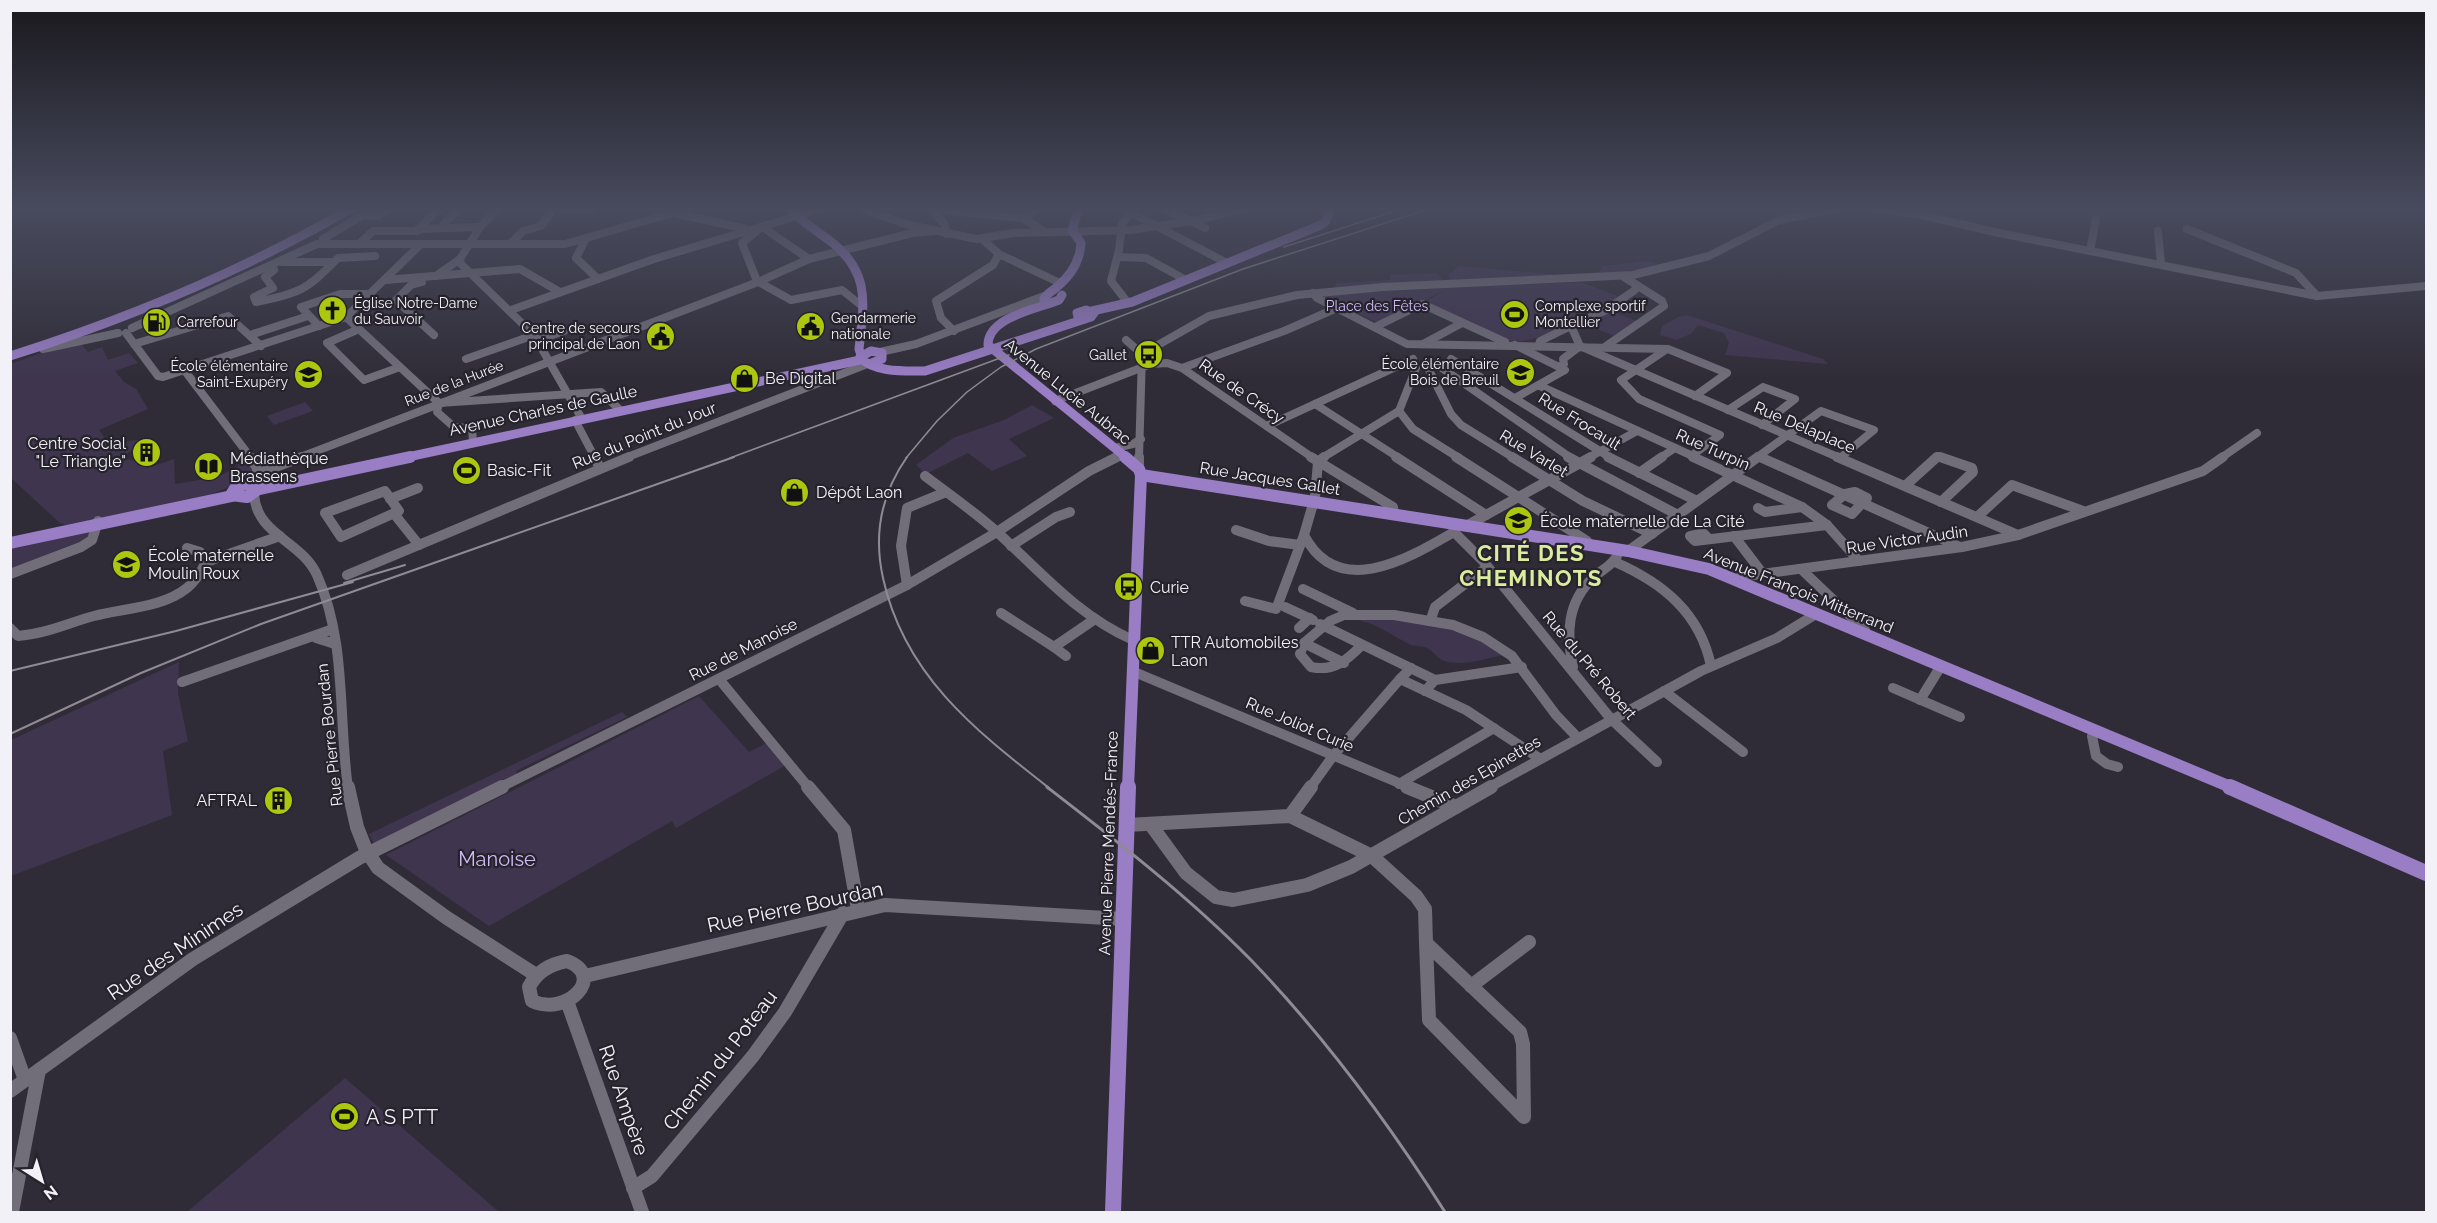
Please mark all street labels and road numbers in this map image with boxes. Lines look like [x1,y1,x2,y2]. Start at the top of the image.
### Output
street label: Avenue Lucie Aubrac [1001,334,1135,448]
street label: Rue de Crécy [1195,355,1288,428]
street label: Rue de la Hurée [402,357,506,409]
street label: Avenue Charles de Gaulle [447,381,639,440]
street label: Rue Frocault [1535,389,1625,455]
street label: Rue du Point du Jour [569,398,719,473]
street label: Rue Delaplace [1751,398,1858,457]
street label: Rue Turpin [1673,425,1753,474]
street label: Rue Varlet [1496,426,1572,482]
street label: Rue Jacques Gallet [1198,458,1342,499]
street label: Rue Victor Audin [1845,522,1969,557]
street label: Avenue François Mitterrand [1701,544,1896,637]
street label: Rue du Pré Robert [1539,607,1641,724]
street label: Rue de Manoise [686,614,800,685]
street label: Rue Pierre Bourdan [313,663,346,807]
street label: Rue Joliot Curie [1243,693,1357,756]
street label: Avenue Pierre Mendés-France [1095,731,1122,956]
street label: Chemin des Epinettes [1394,732,1544,829]
street label: Rue Pierre Bourdan [705,877,885,937]
street label: Rue des Minimes [103,897,247,1005]
street label: Chemin du Poteau [658,985,782,1135]
street label: Rue Ampère [594,1042,654,1159]

